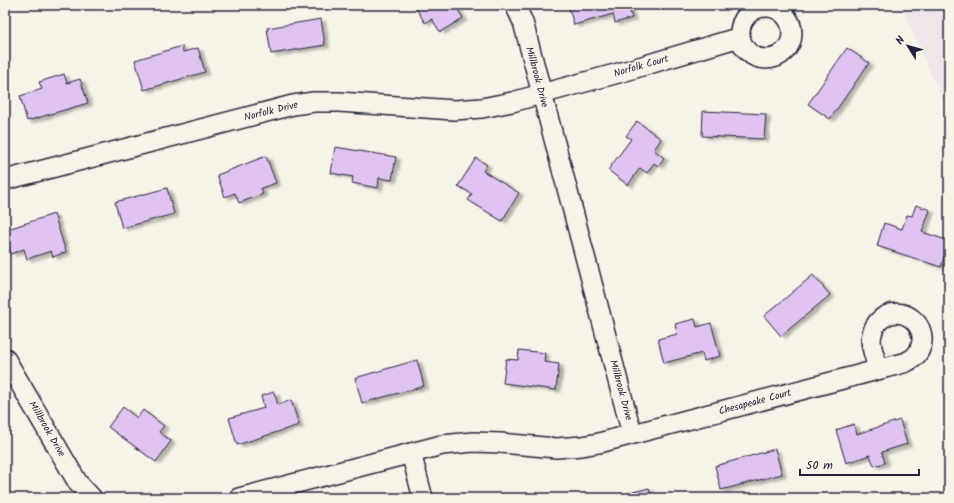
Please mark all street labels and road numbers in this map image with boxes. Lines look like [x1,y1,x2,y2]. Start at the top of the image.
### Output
street label: Millbrook Drive [521,45,553,110]
street label: Norfolk Court [612,50,671,81]
street label: Norfolk Drive [242,96,300,125]
street label: Millbrook Drive [605,358,637,423]
street label: Chesapeake Court [717,385,793,419]
street label: Millbrook Drive [24,398,70,460]

